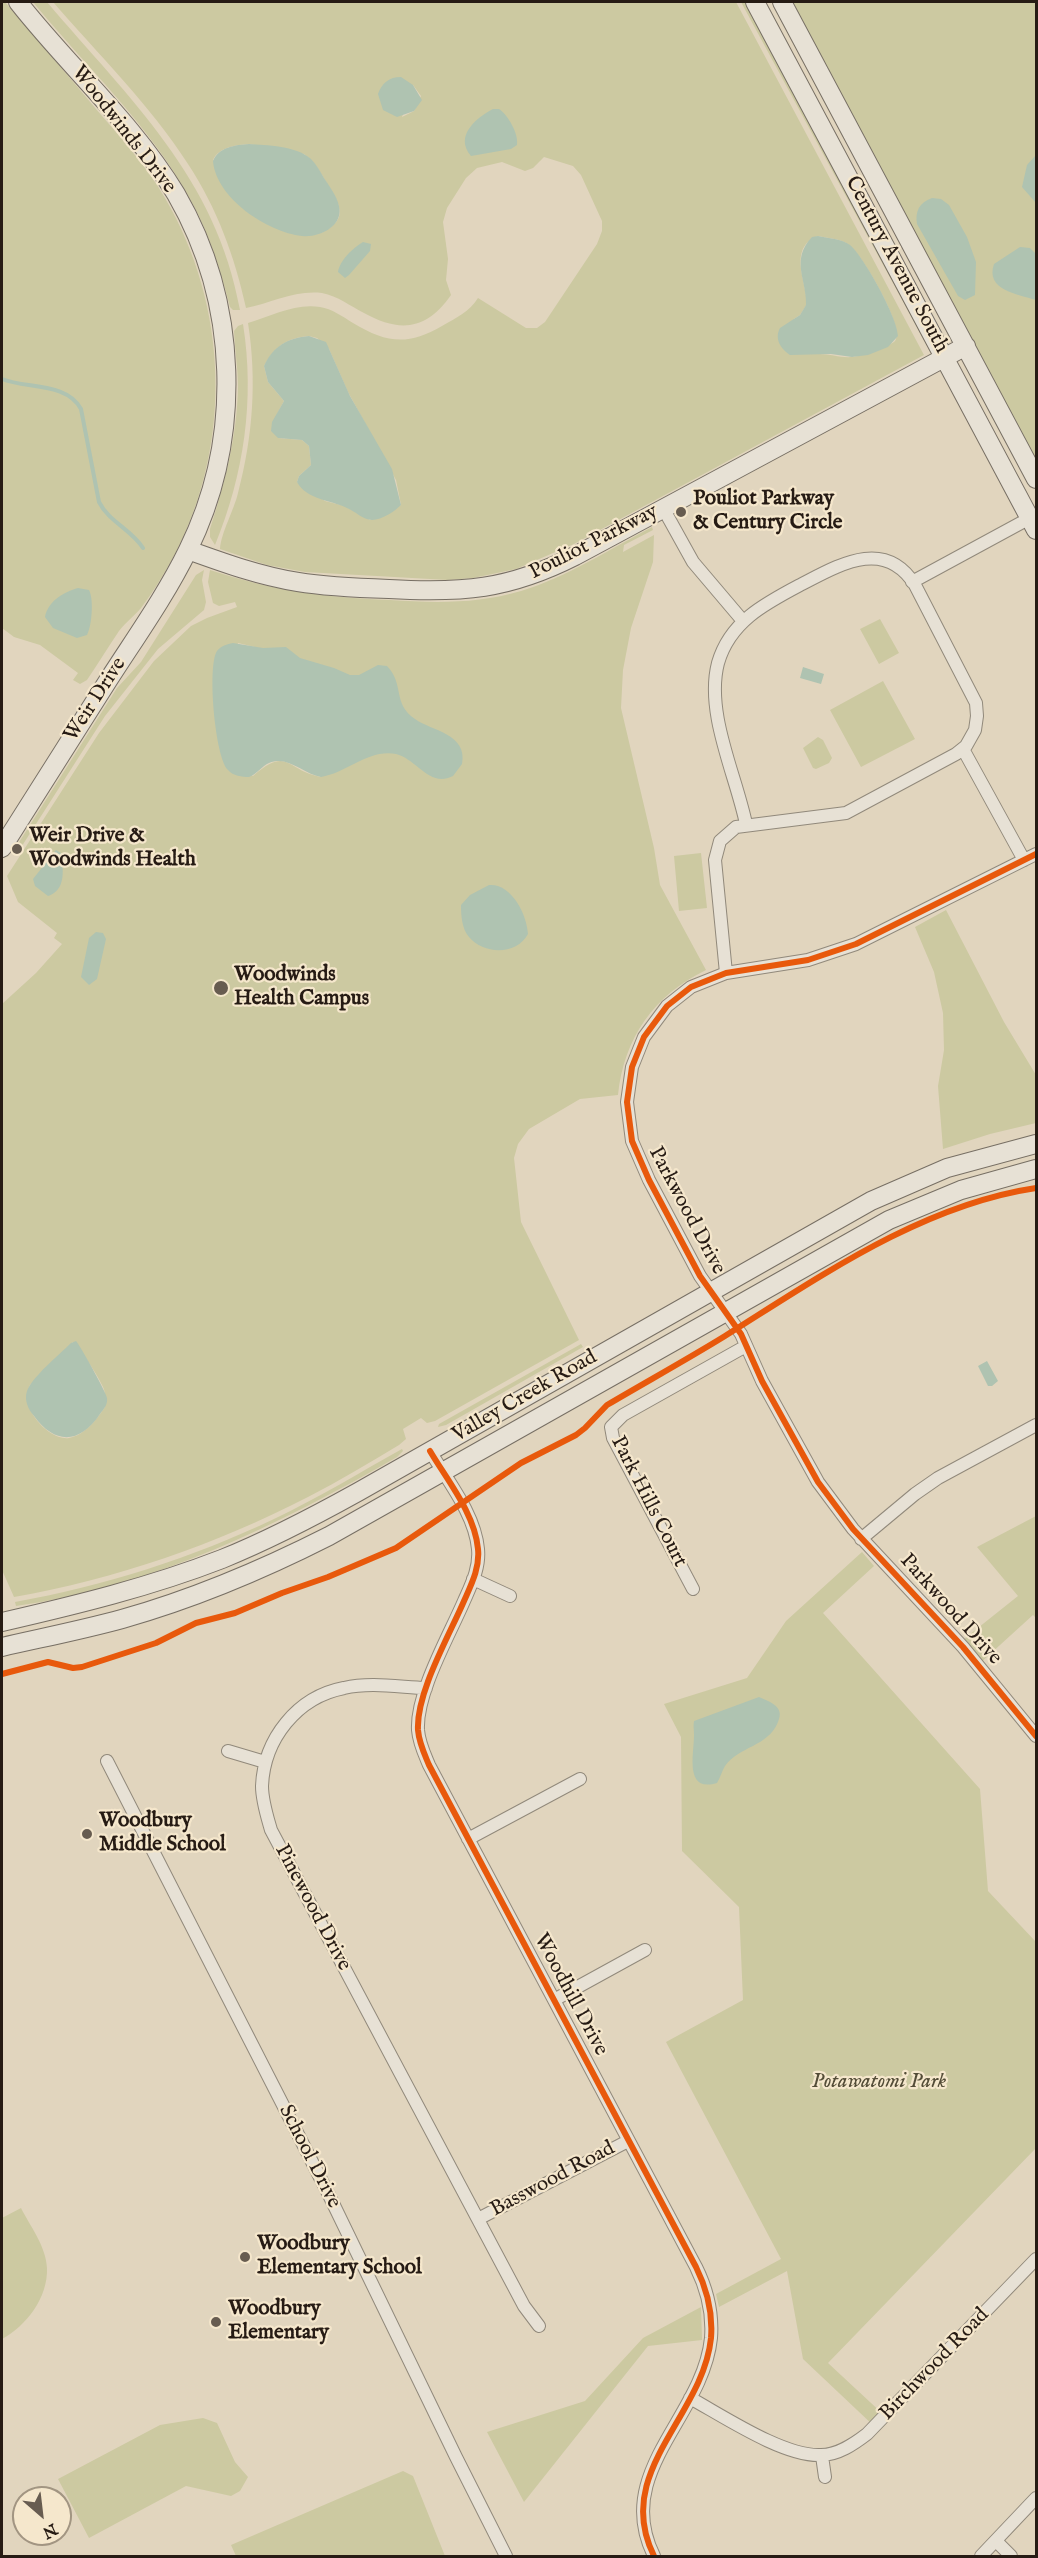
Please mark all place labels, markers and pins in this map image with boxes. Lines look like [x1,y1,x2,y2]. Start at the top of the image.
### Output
place label: Pouliot Parkway & Century Circle [693,487,842,537]
marker: Pouliot Parkway & Century Circle [674,505,688,519]
place label: Weir Drive & Woodwinds Health [29,824,196,874]
marker: Weir Drive & Woodwinds Health [10,842,24,856]
place label: Woodwinds Health Campus [234,963,369,1013]
marker: Woodwinds Health Campus [212,979,230,997]
place label: Woodbury Middle School [99,1809,226,1859]
marker: Woodbury Middle School [80,1827,94,1841]
place label: Woodbury Elementary School [257,2232,422,2282]
marker: Woodbury Elementary School [238,2250,252,2264]
place label: Woodbury Elementary [228,2297,329,2347]
marker: Woodbury Elementary [209,2315,223,2329]

